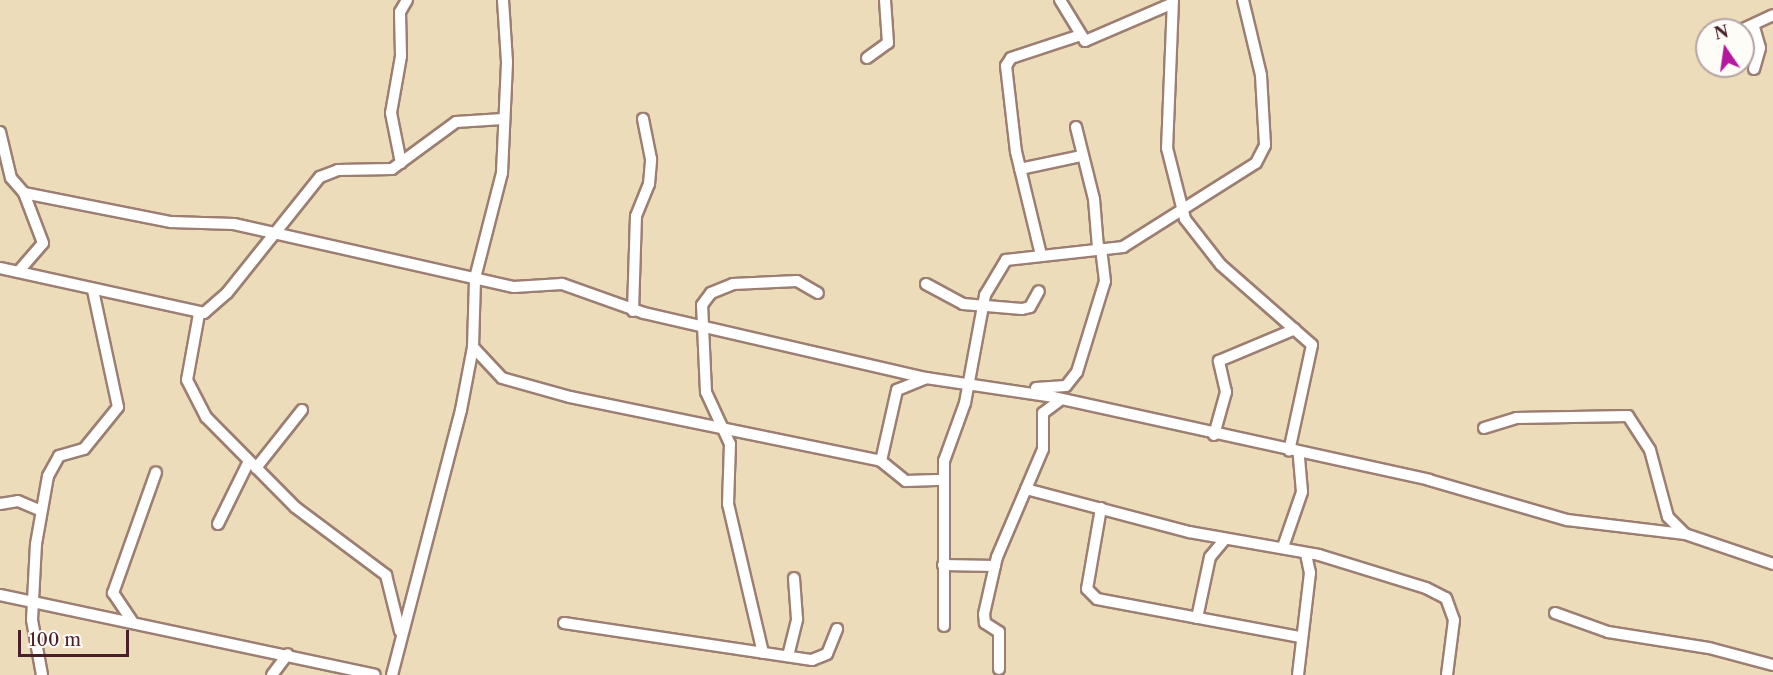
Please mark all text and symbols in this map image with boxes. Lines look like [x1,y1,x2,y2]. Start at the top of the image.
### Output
north arrow [1695,18,1755,78]
text: N [1712,21,1730,44]
scale bar [21,618,132,656]
text: 100 m [29,629,81,651]

